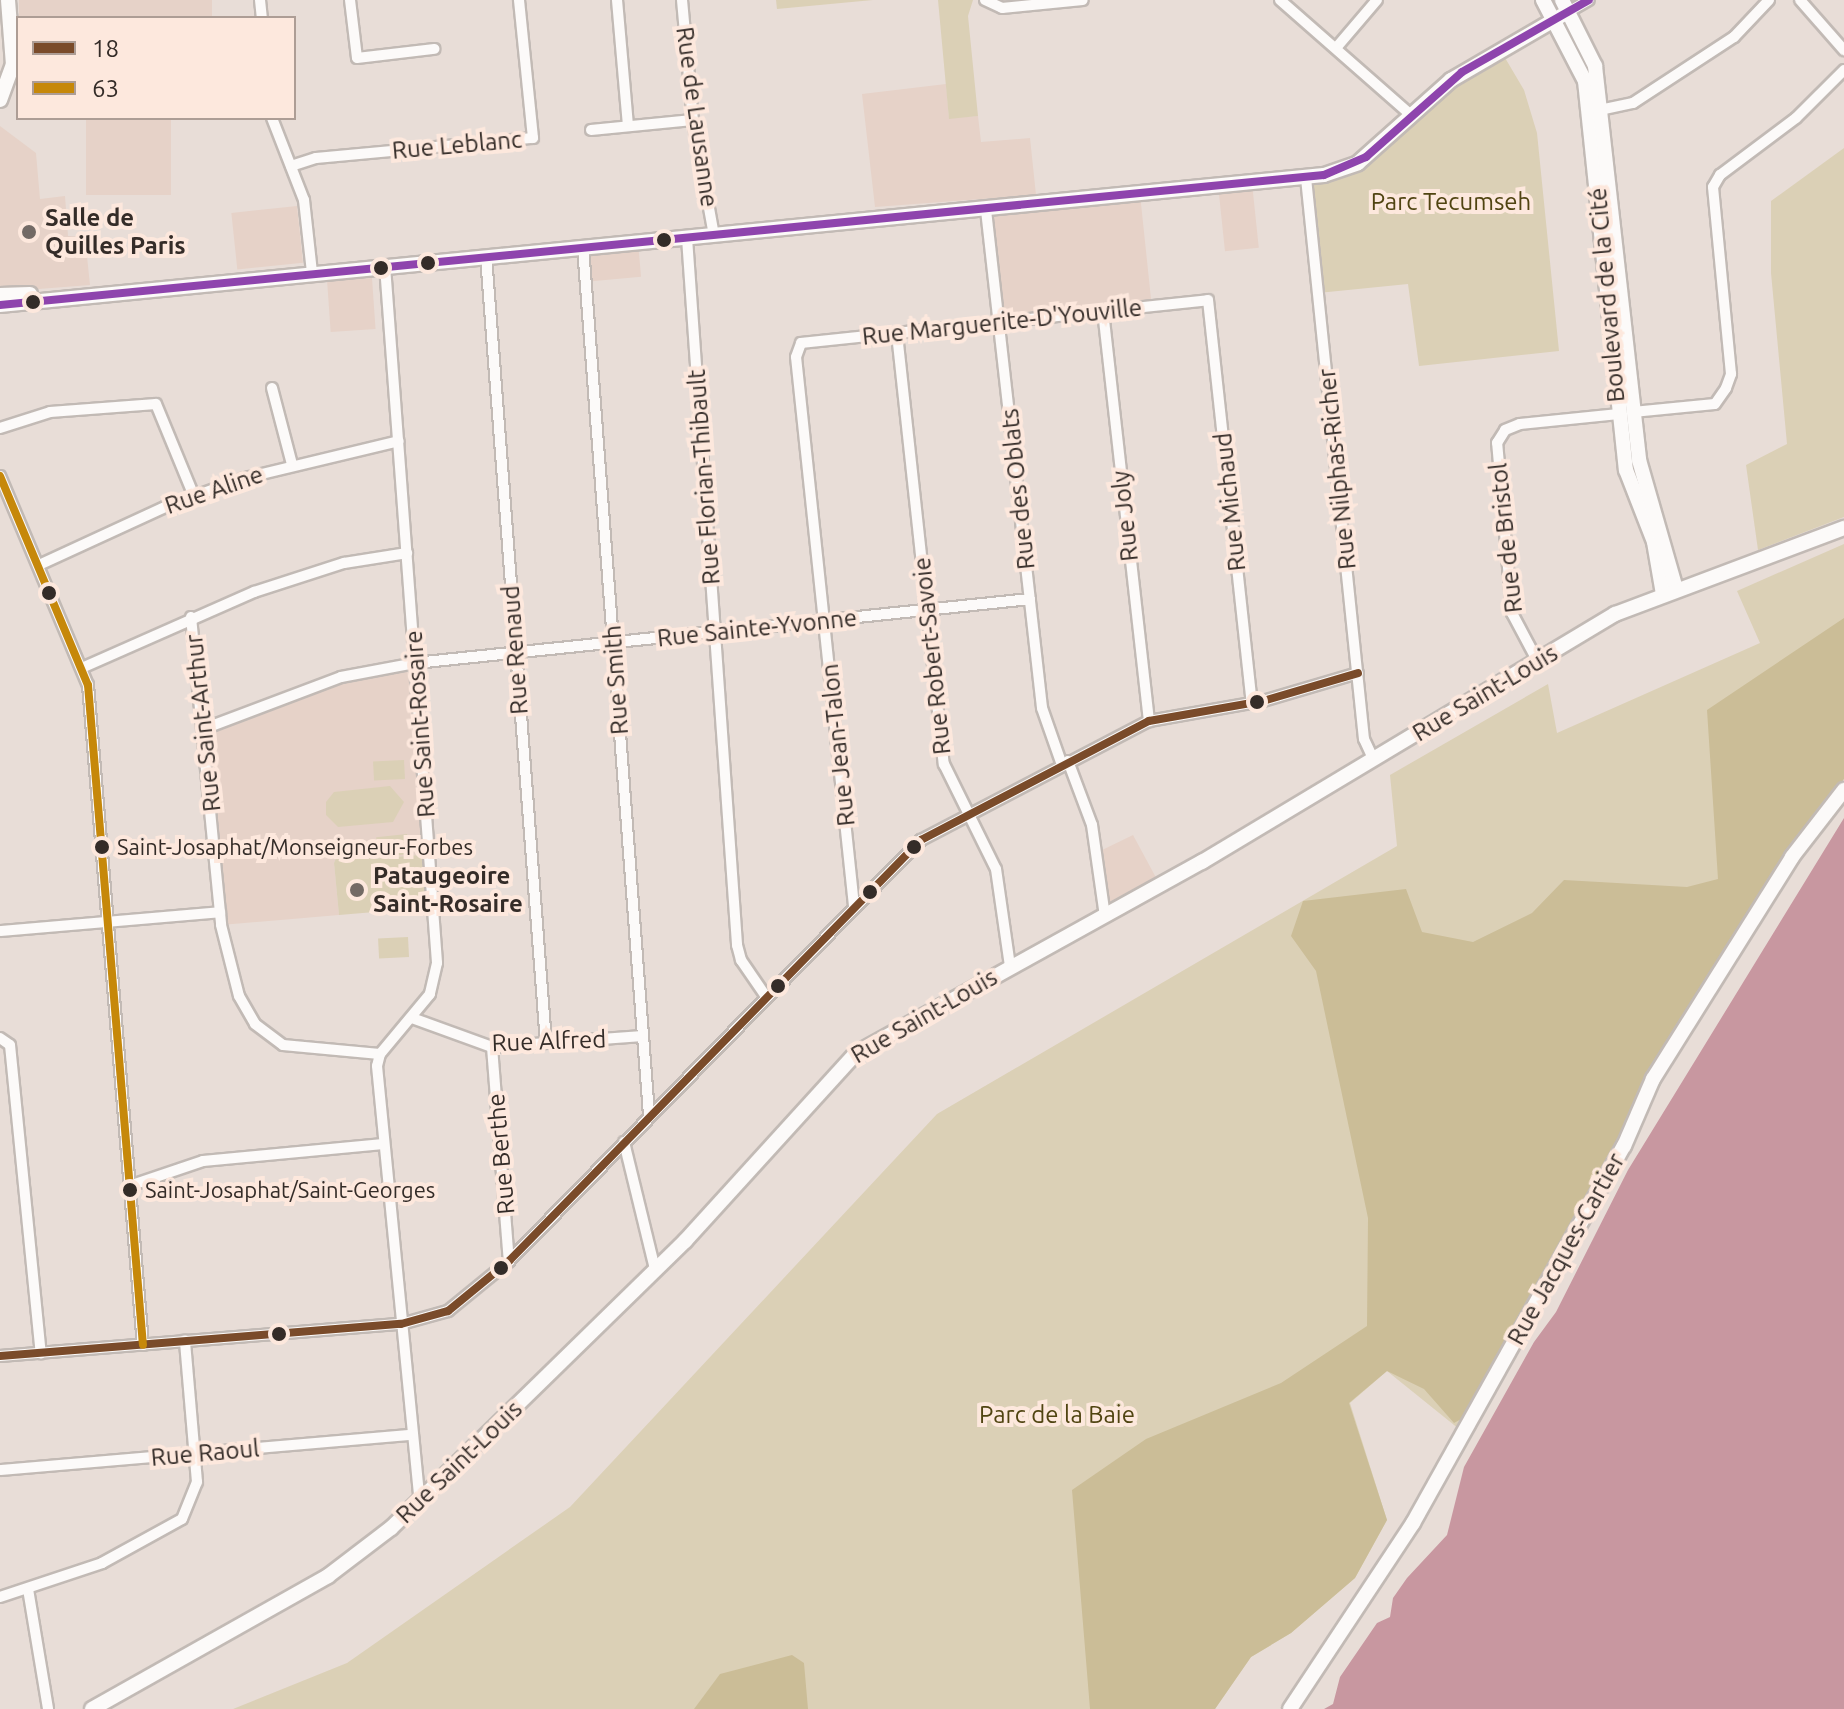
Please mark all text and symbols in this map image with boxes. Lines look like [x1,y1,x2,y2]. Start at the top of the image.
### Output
legend [16,16,296,120]
street label: Rue de Lausanne [670,25,724,209]
text: 18 [92,35,119,62]
text: 63 [92,75,119,102]
street label: Rue Leblanc [391,125,523,165]
street label: Boulevard de la Cité [1583,187,1631,403]
park label: Parc Tecumseh [1371,188,1531,216]
place label: Salle de Quilles Paris [45,204,186,260]
marker: Salle de Quilles Paris [20,223,38,241]
unlabelled marker [656,232,672,248]
unlabelled marker [420,255,436,271]
unlabelled marker [373,260,389,276]
street label: Rue Marguerite-D'Youville [861,293,1143,351]
unlabelled marker [25,294,41,310]
street label: Rue Nilphas-Richer [1312,367,1362,571]
street label: Rue Florian-Thibault [682,368,726,586]
street label: Rue des Oblats [995,407,1041,571]
street label: Rue Michaud [1208,431,1252,573]
street label: Rue Aline [161,460,267,520]
street label: Rue de Bristol [1484,462,1528,614]
street label: Rue Joly [1106,469,1144,563]
street label: Rue Robert-Savoie [907,556,957,756]
street label: Rue Renaud [496,584,534,716]
unlabelled marker [41,585,57,601]
street label: Rue Sainte-Yvonne [656,603,858,653]
street label: Rue Smith [598,624,634,736]
street label: Rue Saint-Rosaire [399,629,441,819]
street label: Rue Saint-Arthur [179,633,227,813]
street label: Rue Saint-Louis [1407,638,1563,748]
street label: Rue Jean-Talon [815,662,861,828]
unlabelled marker [1249,694,1265,710]
place label: Saint-Josaphat/Monseigneur-Forbes [117,834,473,860]
marker: Saint-Josaphat/Monseigneur-Forbes [94,839,110,855]
unlabelled marker [906,839,922,855]
place label: Pataugeoire Saint-Rosaire [373,862,523,918]
marker: Pataugeoire Saint-Rosaire [348,881,366,899]
unlabelled marker [862,884,878,900]
street label: Rue Saint-Louis [846,963,1002,1069]
unlabelled marker [770,978,786,994]
street label: Rue Alfred [491,1025,607,1057]
street label: Rue Berthe [481,1092,521,1216]
street label: Rue Jacques-Cartier [1501,1148,1631,1350]
place label: Saint-Josaphat/Saint-Georges [145,1177,435,1203]
marker: Saint-Josaphat/Saint-Georges [122,1182,138,1198]
unlabelled marker [493,1260,509,1276]
unlabelled marker [271,1326,287,1342]
street label: Rue Saint-Louis [390,1395,528,1529]
park label: Parc de la Baie [979,1401,1135,1429]
street label: Rue Raoul [150,1434,260,1472]

